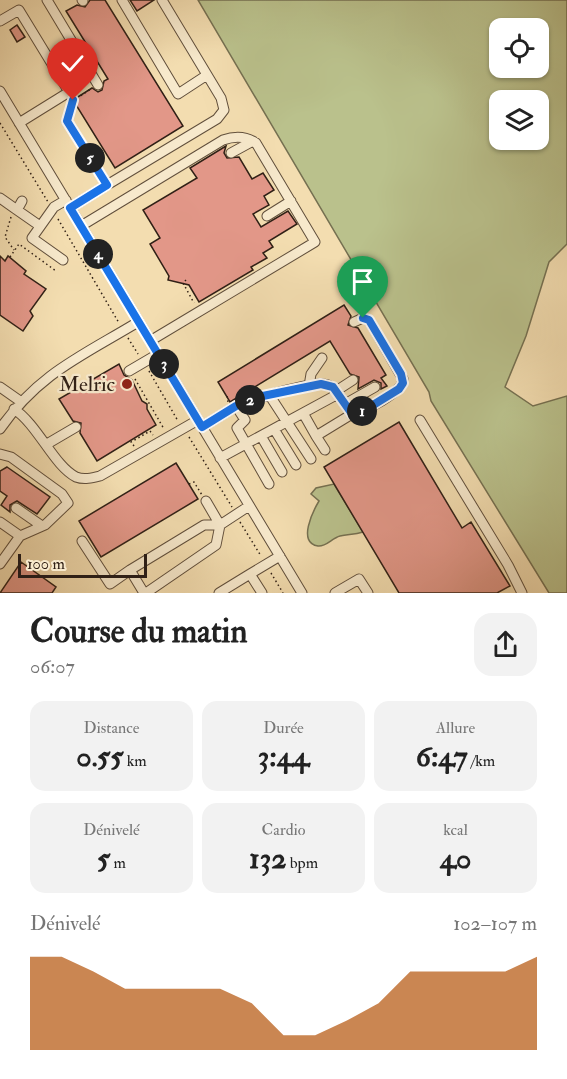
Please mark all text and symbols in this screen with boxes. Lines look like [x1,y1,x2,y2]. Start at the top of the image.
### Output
map controls [489,18,549,150]
button: locate [489,18,549,78]
pin [47,38,98,100]
icon: check [56,47,89,80]
button: layers [489,90,549,150]
pin: 5 [75,143,105,173]
text: 5 [86,148,94,168]
pin: 4 [83,239,113,269]
text: 4 [94,244,102,264]
pin [337,256,388,318]
icon: arrive [346,265,379,298]
pin: 3 [149,349,179,379]
text: 3 [161,354,167,374]
place label: Melric [59,371,116,398]
marker: Melric [120,377,134,391]
pin: 2 [235,385,265,415]
text: 2 [246,390,254,410]
pin: 1 [347,396,377,426]
text: 1 [359,401,365,421]
scale bar [18,551,147,578]
text: 100 m [27,554,65,574]
text: Course du matin [30,611,247,652]
button: share [474,613,537,676]
text: 06:07 [30,654,75,679]
text: Distance [84,718,139,738]
text: Durée [263,718,304,738]
text: Allure [436,718,475,738]
text: 0.55 [76,738,123,775]
text: 3:44 [258,738,309,775]
text: 6:47 [416,738,468,775]
text: km [123,751,147,771]
text: /km [468,751,495,771]
text: Dénivelé [83,820,140,840]
text: Cardio [262,820,305,840]
text: kcal [443,820,468,840]
text: 5 [97,840,110,877]
text: 132 [249,840,286,877]
text: 40 [440,840,471,877]
text: m [110,853,126,873]
text: bpm [286,853,318,873]
text: Dénivelé [30,911,100,936]
text: 102–107 m [453,911,537,936]

